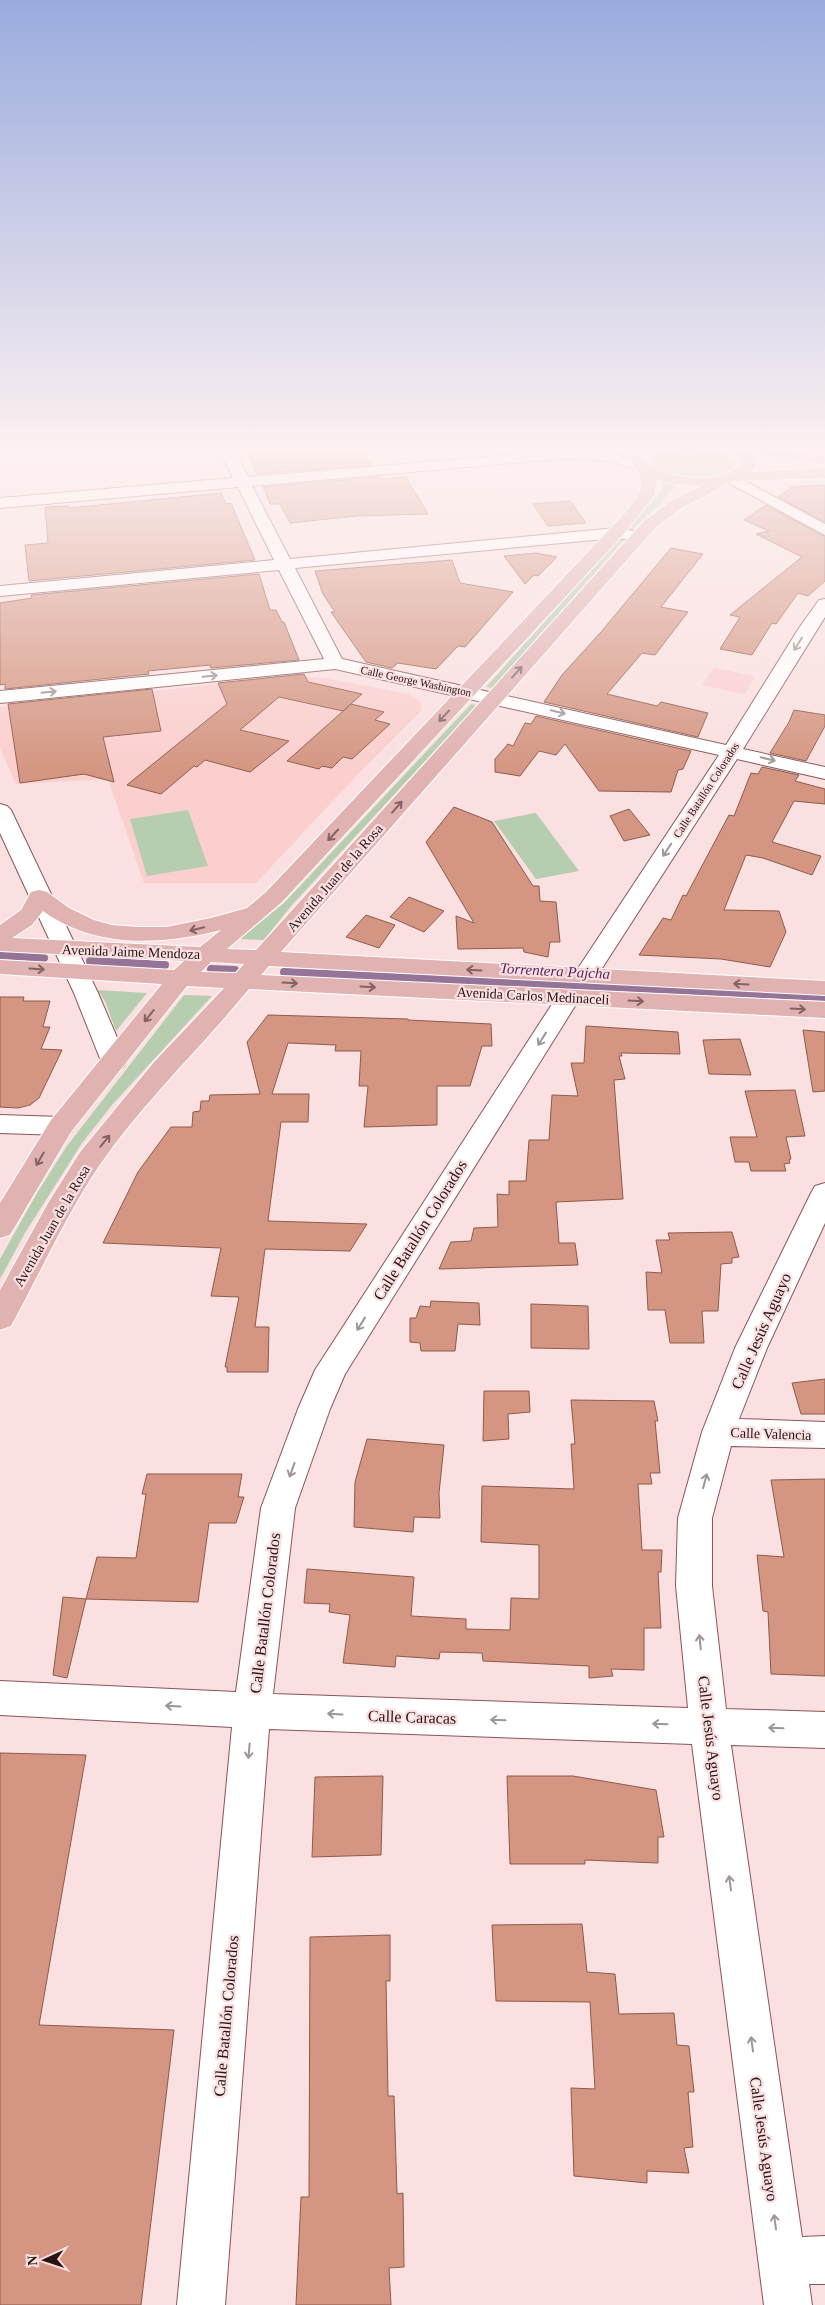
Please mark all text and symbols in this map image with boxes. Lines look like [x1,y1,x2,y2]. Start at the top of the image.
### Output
one-way arrow [792,636,802,650]
street label: Calle George Washington [360,663,473,699]
one-way arrow [511,666,523,679]
one-way arrow [202,671,218,680]
one-way arrow [40,687,56,697]
one-way arrow [550,708,566,717]
one-way arrow [438,710,450,723]
street label: Calle Batallón Colorados [671,740,741,840]
one-way arrow [759,755,775,764]
one-way arrow [392,800,403,813]
street label: Avenida Juan de la Rosa [284,821,386,935]
one-way arrow [327,828,339,841]
one-way arrow [662,843,672,857]
one-way arrow [190,925,206,934]
street label: Avenida Jaime Mendoza [62,942,201,962]
water label: Torrentera Pajcha [500,960,610,982]
one-way arrow [29,965,45,974]
one-way arrow [466,965,482,974]
one-way arrow [281,979,297,988]
one-way arrow [734,980,750,989]
one-way arrow [360,983,376,992]
street label: Avenida Carlos Medinaceli [456,985,610,1007]
one-way arrow [627,997,643,1006]
one-way arrow [790,1005,806,1014]
one-way arrow [144,1009,155,1022]
one-way arrow [536,1032,546,1046]
one-way arrow [100,1135,111,1148]
one-way arrow [35,1151,45,1166]
street label: Calle Batallón Colorados [370,1157,470,1303]
street label: Avenida Juan de la Rosa [11,1162,93,1289]
street label: Calle Jesús Aguayo [728,1270,795,1392]
one-way arrow [355,1317,366,1331]
street label: Calle Valencia [730,1425,813,1443]
one-way arrow [287,1462,296,1478]
one-way arrow [701,1474,710,1490]
street label: Calle Batallón Colorados [247,1532,283,1694]
one-way arrow [695,1635,705,1651]
street label: Calle Jesús Aguayo [694,1675,727,1801]
one-way arrow [165,1702,181,1711]
street label: Calle Caracas [368,1707,456,1727]
one-way arrow [328,1710,344,1719]
one-way arrow [490,1715,506,1724]
one-way arrow [653,1719,669,1729]
one-way arrow [769,1724,785,1733]
one-way arrow [244,1743,254,1759]
one-way arrow [725,1875,735,1891]
street label: Calle Batallón Colorados [210,1935,242,2097]
one-way arrow [746,2036,756,2052]
street label: Calle Jesús Aguayo [746,2076,781,2202]
one-way arrow [770,2214,780,2230]
north arrow [20,2235,70,2285]
text: N [25,2255,40,2266]

